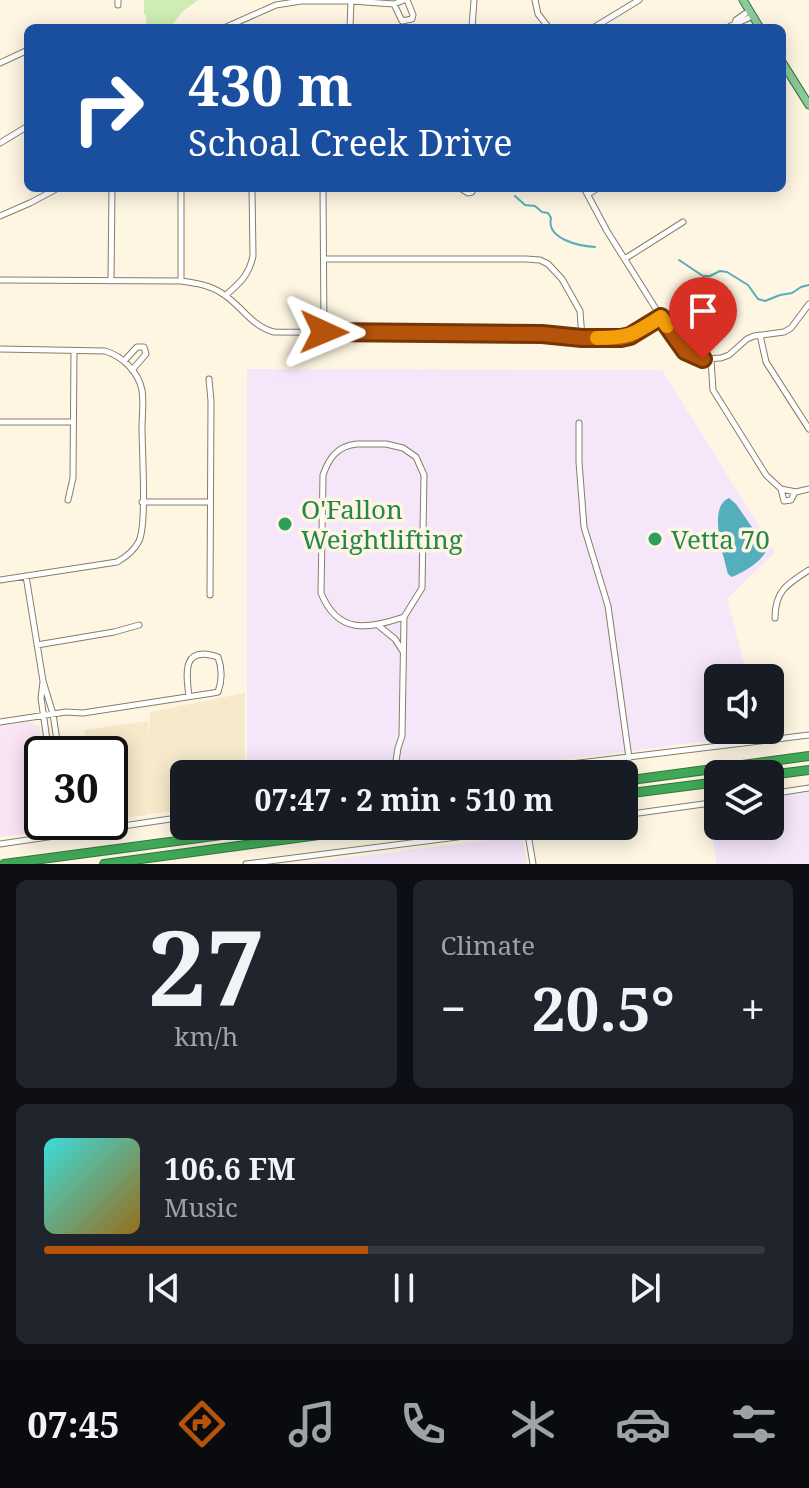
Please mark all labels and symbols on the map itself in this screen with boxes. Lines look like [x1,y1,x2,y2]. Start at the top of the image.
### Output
pin [669,277,737,359]
position arrow [282,290,366,374]
place label: O'Fallon Weightlifting [301,491,463,557]
marker: O'Fallon Weightlifting [276,515,294,533]
place label: Vetta 70 [671,521,770,557]
marker: Vetta 70 [646,530,664,548]
speed limit sign: 30 [24,736,128,840]

